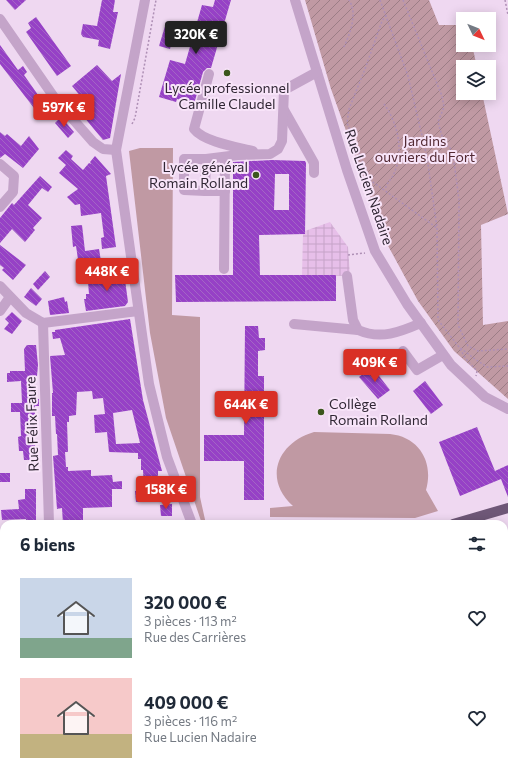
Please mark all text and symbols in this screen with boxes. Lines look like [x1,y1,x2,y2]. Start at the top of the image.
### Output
north arrow [456,12,496,52]
map controls [456,12,496,100]
pin: 320K € [163,21,229,55]
text: 320K € [174,26,218,42]
button: layers [456,60,496,100]
marker: Lycée professionnel Camille Claudel [222,68,232,78]
place label: Lycée professionnel Camille Claudel [164,79,290,112]
pin: 597K € [31,94,97,128]
text: 597K € [42,99,86,115]
street label: Rue Lucien Nadaire [342,127,397,247]
park label: Jardins ouvriers du Fort [375,132,475,165]
place label: Lycée général Romain Rolland [149,158,248,191]
marker: Lycée général Romain Rolland [251,170,261,180]
pin: 448K € [74,258,140,292]
text: 448K € [85,263,129,279]
pin: 409K € [342,349,408,383]
text: 409K € [352,354,398,370]
street label: Rue Félix Faure [21,376,42,472]
pin: 644K € [213,391,279,425]
place label: Collège Romain Rolland [329,395,428,428]
text: 644K € [224,396,268,412]
marker: Collège Romain Rolland [316,407,326,417]
pin: 158K € [133,476,199,510]
text: 158K € [145,481,187,497]
icon: filters [466,533,488,555]
text: 6 biens [20,534,75,555]
text: 320 000 € [144,592,227,613]
icon: home [52,594,100,642]
icon: heart [466,607,488,629]
text: 3 pièces · 113 m² [144,613,237,629]
text: Rue des Carrières [144,629,246,645]
text: 409 000 € [144,692,229,713]
icon: home [52,694,100,742]
icon: heart [466,707,488,729]
text: 3 pièces · 116 m² [144,713,237,729]
text: Rue Lucien Nadaire [144,729,257,745]

